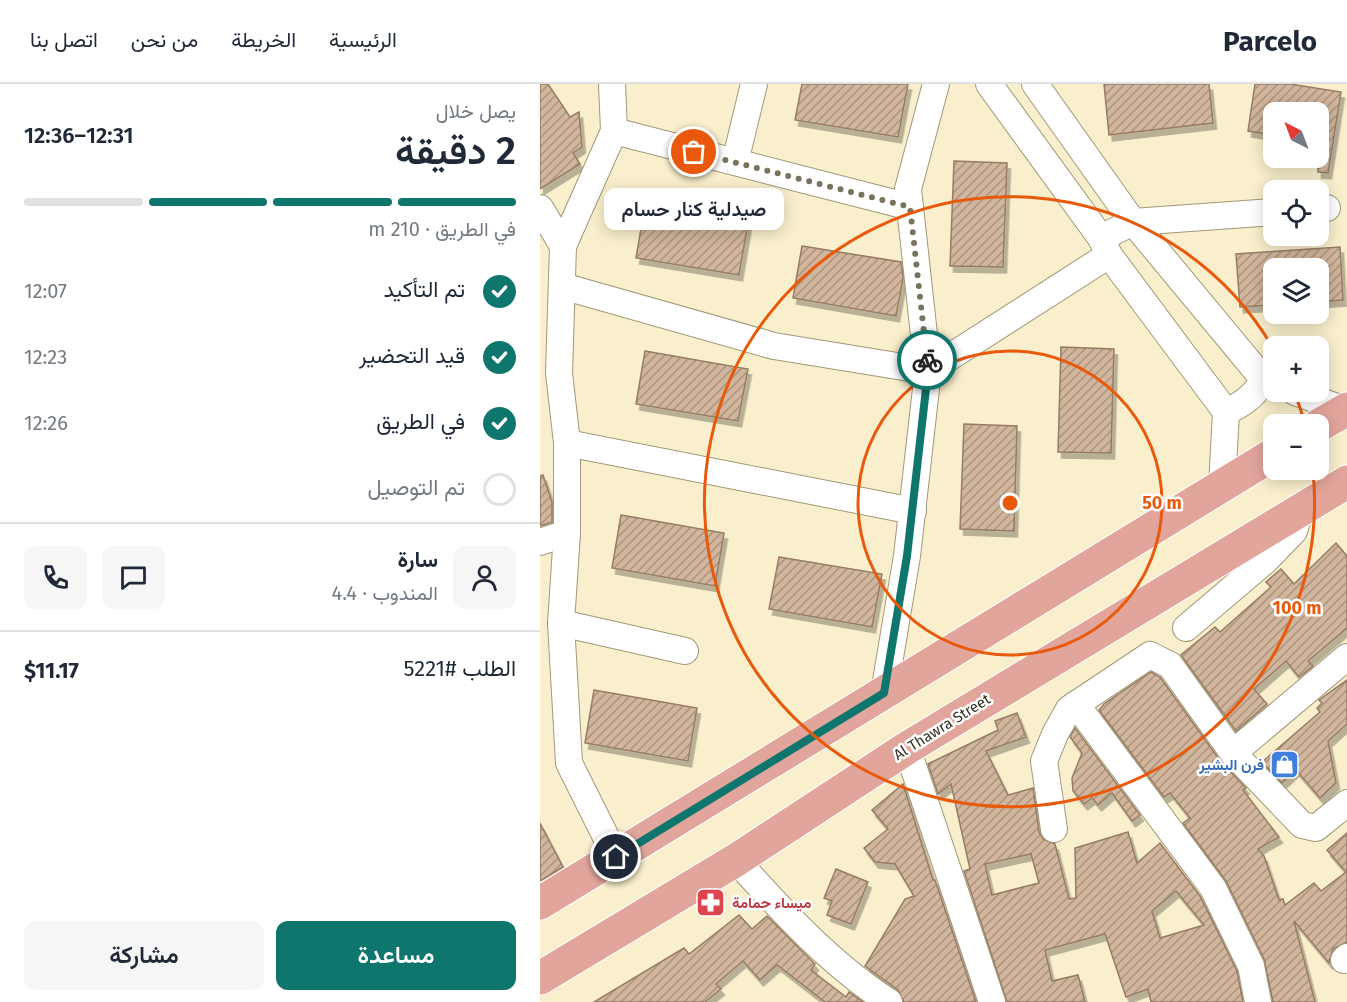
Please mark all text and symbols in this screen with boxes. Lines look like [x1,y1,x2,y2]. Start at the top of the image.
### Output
text: Parcelo [1223,25,1317,58]
text: اتصل بنا [30,27,98,53]
text: من نحن [131,27,198,53]
text: الخريطة [231,27,296,53]
text: الرئيسية [329,27,397,53]
text: يصل خلال [436,99,516,123]
north arrow [1263,102,1329,168]
map controls [1263,102,1329,480]
text: 12:31–12:36 [24,122,134,149]
pin [668,126,719,177]
text: 2 دقيقة [395,128,516,174]
icon: bag [677,135,710,168]
button: locate [1263,180,1329,246]
callout: صيدلية كنار حسام [604,188,784,230]
text: صيدلية كنار حسام [622,197,766,221]
text: في الطريق · 210 m [368,217,516,241]
button: layers [1263,258,1329,324]
icon: check [483,275,516,308]
text: تم التأكيد [383,276,465,303]
text: 12:07 [24,279,67,303]
courier [897,330,957,390]
button: + [1263,336,1329,402]
icon: check [483,341,516,374]
text: قيد التحضير [359,342,465,369]
icon: bike [911,344,944,377]
text: 12:23 [24,345,67,369]
icon: check [483,407,516,440]
text: في الطريق [376,408,465,435]
text: 12:26 [24,411,68,435]
button: − [1263,414,1329,480]
text: تم التوصيل [367,474,465,501]
text: 50 m [1142,492,1182,514]
centre of rings [1000,493,1020,513]
button: phone [24,546,87,609]
button: chat [102,546,165,609]
text: سارة [397,546,438,573]
button: person [453,546,516,609]
text: المندوب · 4.4 [332,581,438,605]
text: 100 m [1273,597,1321,619]
text: الطلب #5221 [404,655,516,682]
text: $11.17 [24,657,79,684]
street label: Al Thawra Street [890,690,994,764]
shop icon: فرن البشير [1269,749,1301,781]
place label: فرن البشير [1198,756,1264,774]
pin [590,831,641,882]
icon: home [599,840,632,873]
pharmacy icon: ميساء حمامة [695,887,727,919]
place label: ميساء حمامة [732,894,811,912]
button: مشاركة [24,921,264,990]
button: مساعدة [276,921,516,990]

